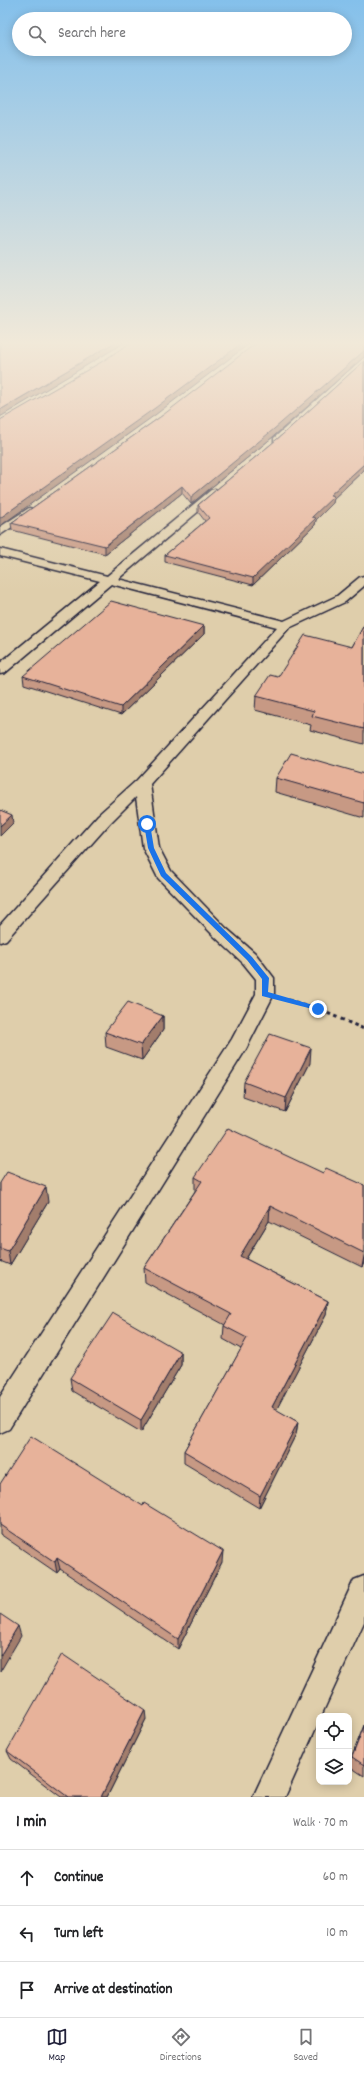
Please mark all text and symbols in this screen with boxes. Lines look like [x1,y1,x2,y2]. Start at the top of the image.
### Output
search box [12,12,352,56]
icon: search [26,23,48,45]
text: Search here [58,23,126,45]
route start [138,815,156,833]
route end [309,1000,327,1018]
map controls [316,1713,352,1785]
button: locate [316,1713,352,1749]
button: layers [316,1749,352,1785]
text: 1 min [16,1811,46,1835]
text: Walk · 70 m [293,1814,348,1833]
icon: ahead [16,1867,38,1889]
text: Continue [54,1867,103,1889]
text: 60 m [323,1868,348,1887]
icon: left [16,1923,38,1945]
text: Turn left [54,1923,103,1945]
text: 10 m [326,1924,348,1943]
icon: arrive [16,1979,38,2001]
text: Arrive at destination [54,1979,172,2001]
tab: Map [46,2026,68,2066]
tab: Directions [160,2026,202,2066]
tab: Saved [293,2026,318,2066]

